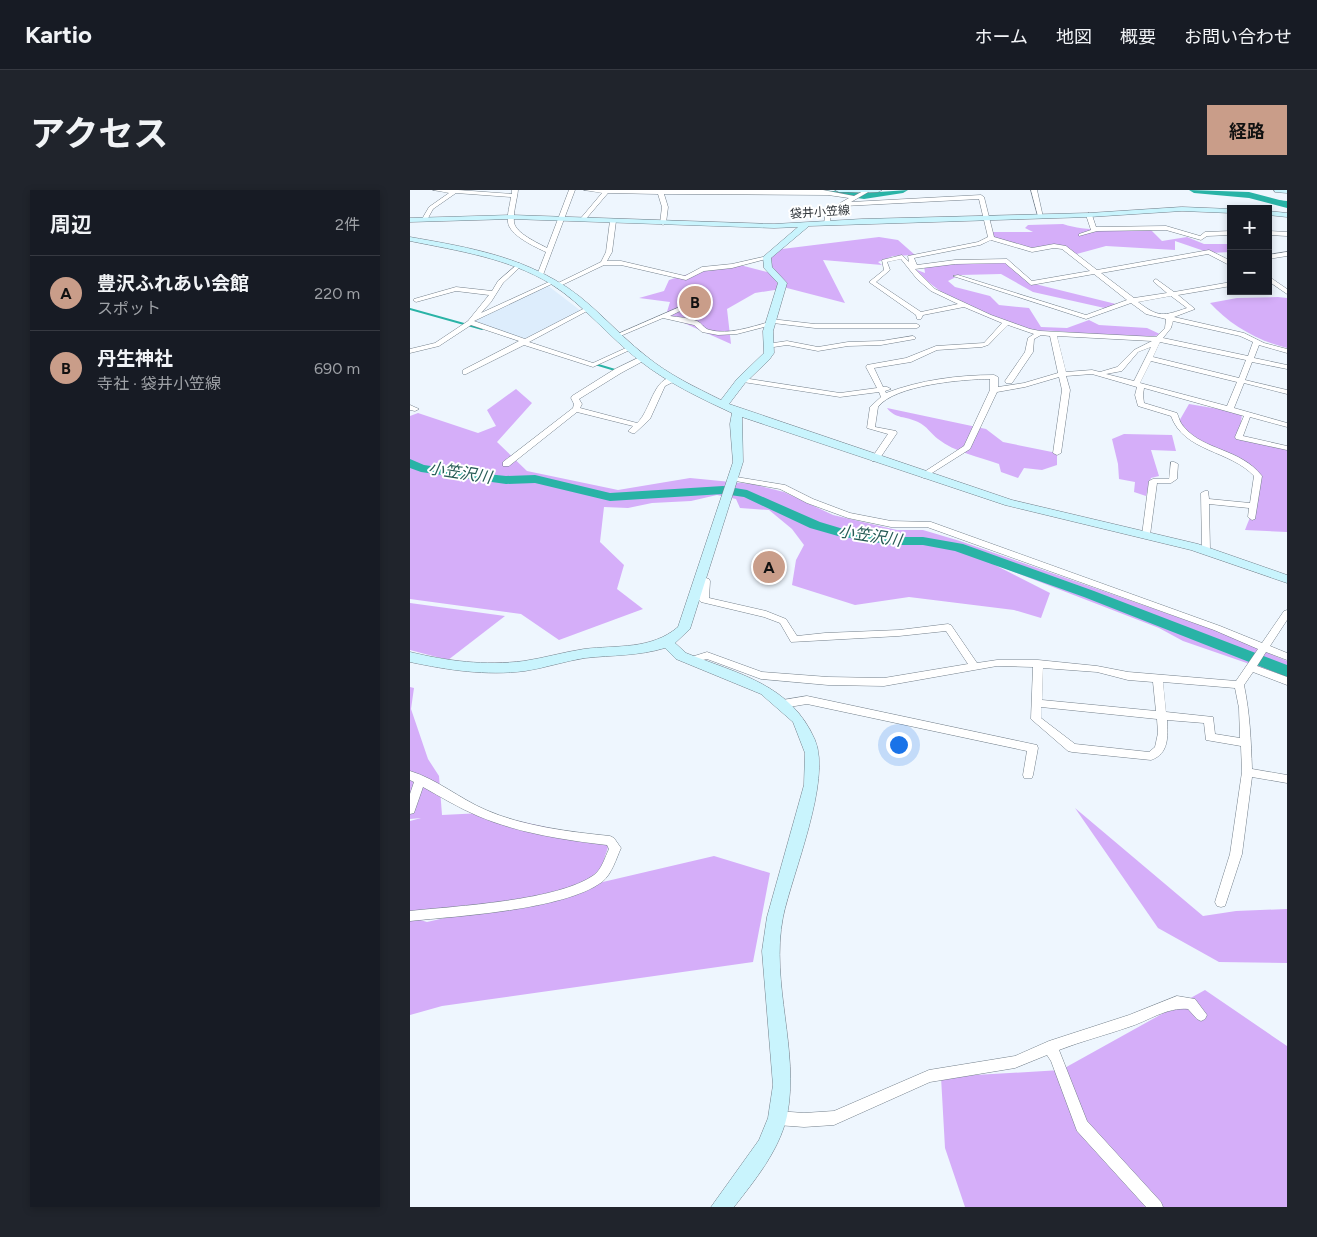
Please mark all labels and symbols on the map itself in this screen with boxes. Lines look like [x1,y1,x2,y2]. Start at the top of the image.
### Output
street label: 袋井小笠線 [789,203,850,221]
pin: B [679,283,711,321]
water label: 小笠沢川 [427,458,495,487]
water label: 小笠沢川 [837,521,905,550]
pin: A [753,548,785,586]
your location [886,732,912,758]

